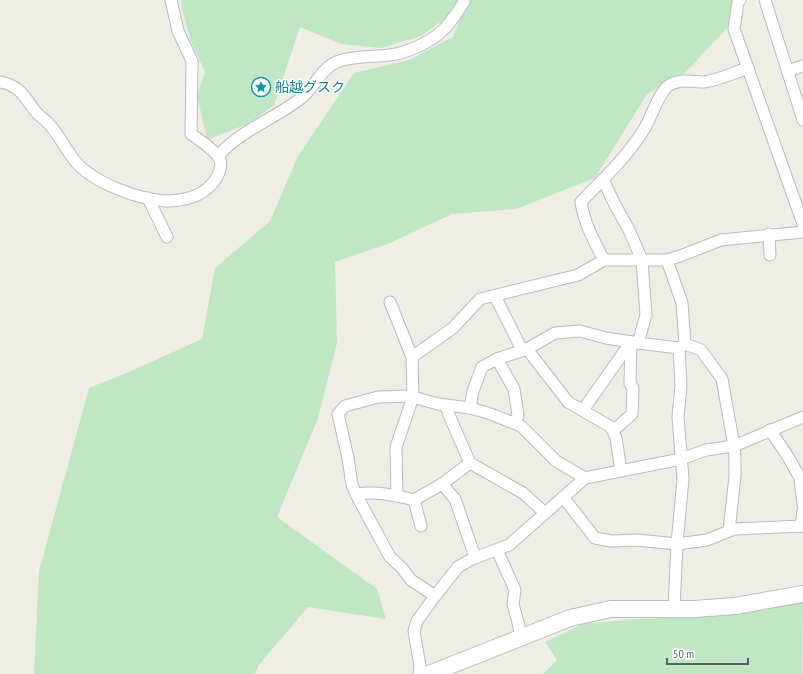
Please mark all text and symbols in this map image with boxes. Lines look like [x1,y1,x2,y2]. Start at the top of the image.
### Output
place icon: 船越グスク [250,76,272,98]
place label: 船越グスク [275,78,345,96]
scale bar [667,640,748,666]
text: 50 m [673,646,694,661]

